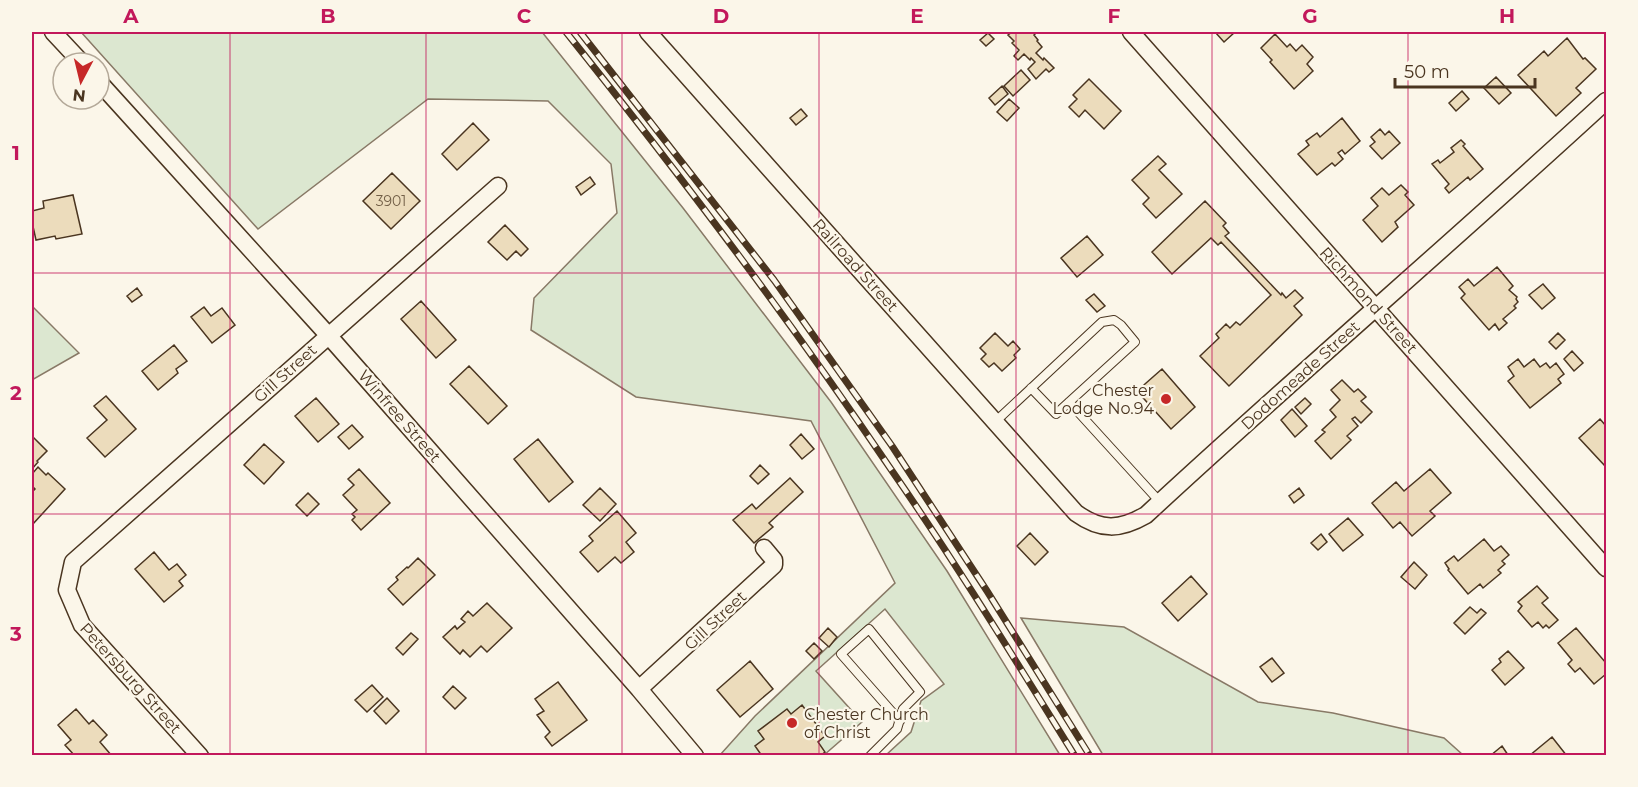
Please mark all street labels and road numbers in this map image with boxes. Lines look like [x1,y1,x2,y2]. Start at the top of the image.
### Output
street label: Railroad Street [809,215,903,316]
street label: Richmond Street [1316,243,1422,358]
street label: Dodomeade Street [1237,317,1364,434]
street label: Gill Street [250,340,321,406]
street label: Winfree Street [354,366,445,467]
street label: Gill Street [680,587,751,654]
street label: Petersburg Street [76,619,186,738]

